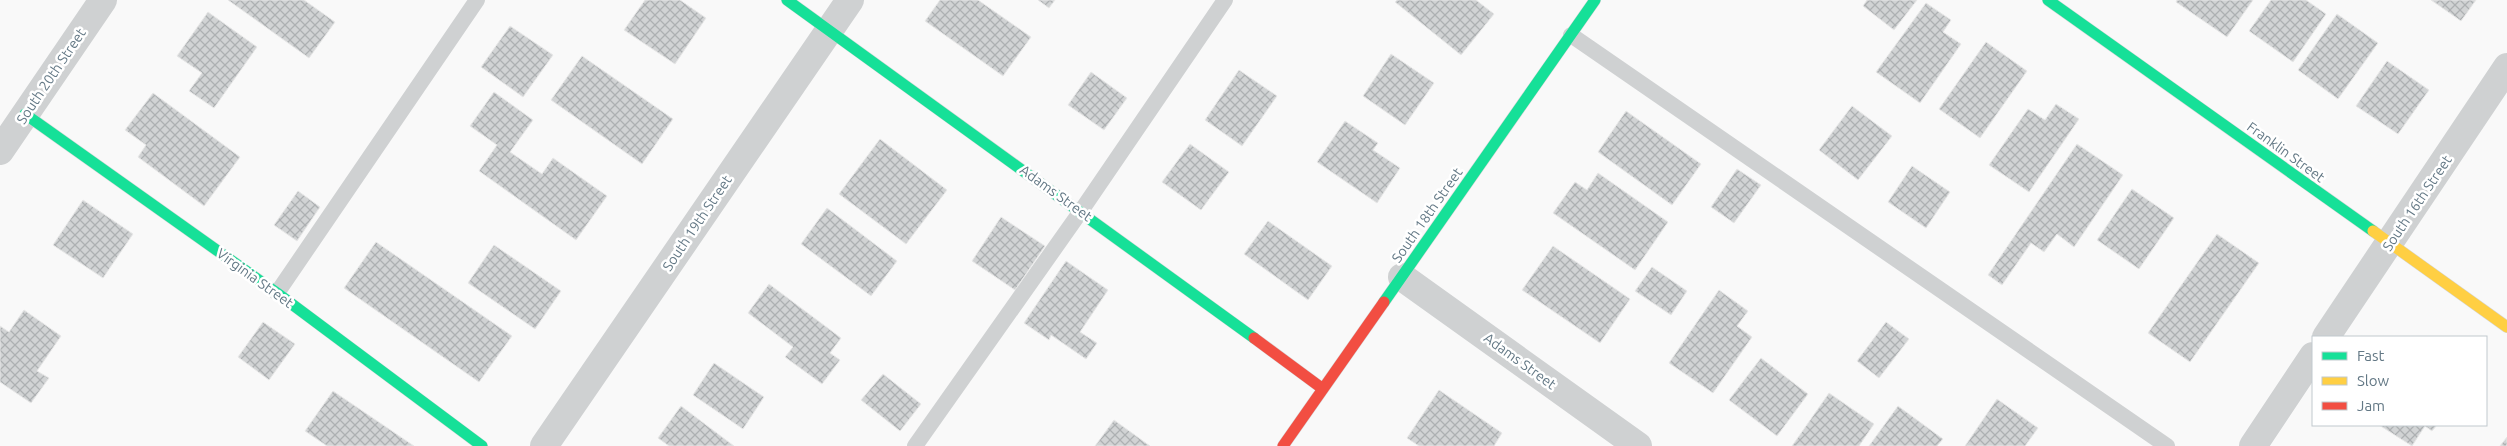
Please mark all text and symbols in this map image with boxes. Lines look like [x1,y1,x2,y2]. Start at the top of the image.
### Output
street label: South 20th Street [13,25,89,127]
street label: Franklin Street [2244,118,2328,186]
street label: South 16th Street [2379,152,2455,254]
street label: Adams Street [1017,162,1095,225]
street label: South 18th Street [1388,164,1466,265]
street label: South 19th Street [659,172,735,274]
street label: Virginia Street [214,245,297,311]
street label: Adams Street [1481,330,1559,393]
legend [2312,336,2487,426]
text: Fast [2357,347,2385,364]
text: Slow [2357,372,2390,389]
text: Jam [2357,397,2385,414]

